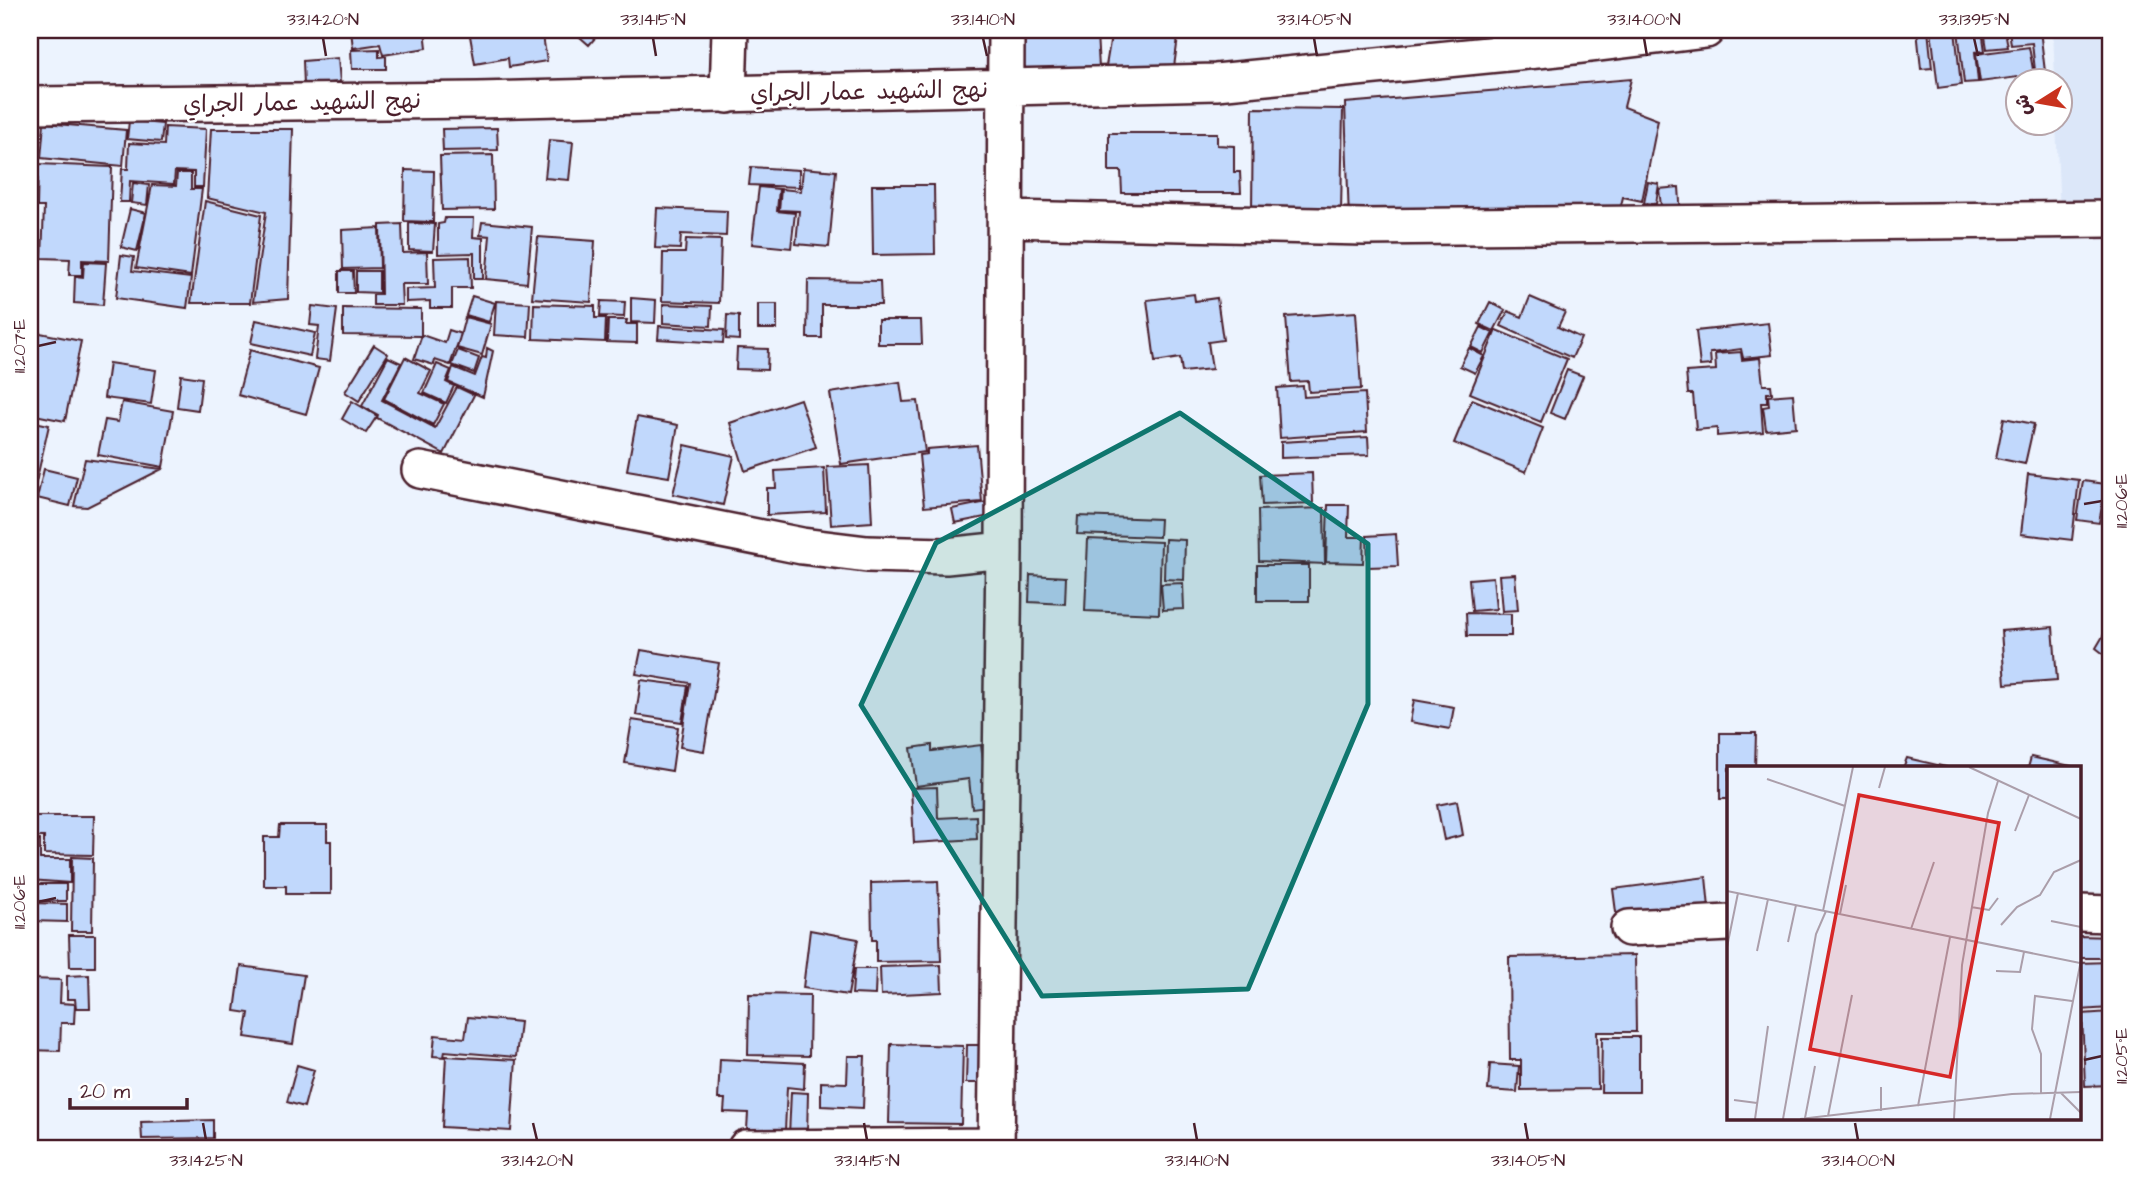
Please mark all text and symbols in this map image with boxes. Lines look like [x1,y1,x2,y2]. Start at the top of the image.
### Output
text: 33.1420°N [287,7,359,32]
text: 33.1415°N [620,7,686,32]
text: 33.1410°N [951,7,1015,32]
text: 33.1405°N [1277,7,1351,32]
text: 33.1400°N [1607,7,1681,32]
text: 33.1395°N [1939,7,2009,32]
north arrow [2004,66,2074,136]
street label: نهج الشهيد عمار الجراي [750,73,988,111]
street label: نهج الشهيد عمار الجراي [183,84,421,122]
text: ش [2009,92,2039,118]
text: 11.207°E [7,318,32,373]
text: 11.206°E [2109,473,2134,528]
inset map [1727,766,2080,1120]
text: 11.206°E [7,874,32,929]
text: 11.205°E [2109,1028,2134,1084]
scale bar [70,1067,187,1111]
text: 20 m [80,1077,131,1106]
text: 33.1425°N [169,1148,243,1173]
text: 33.1420°N [501,1148,573,1173]
text: 33.1415°N [834,1148,900,1173]
text: 33.1410°N [1165,1148,1229,1173]
text: 33.1405°N [1491,1148,1565,1173]
text: 33.1400°N [1821,1148,1895,1173]

